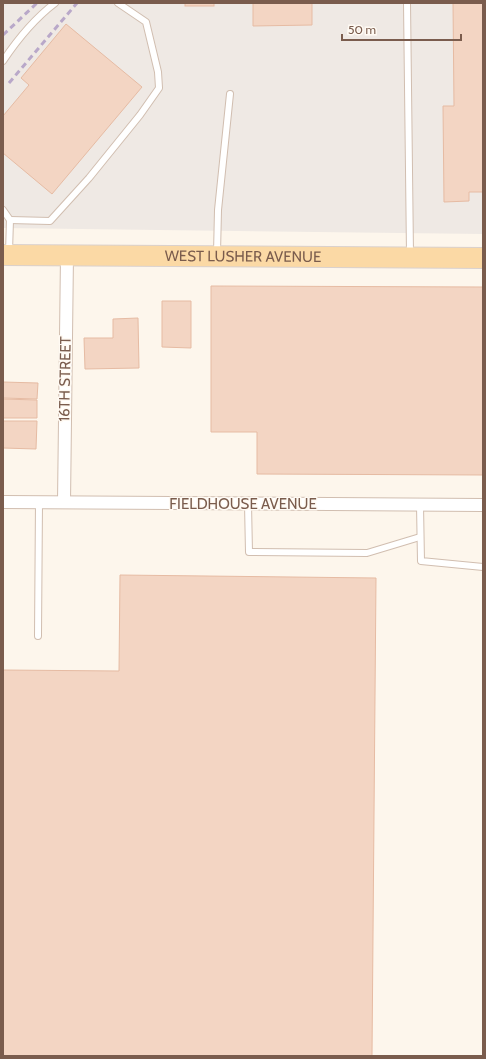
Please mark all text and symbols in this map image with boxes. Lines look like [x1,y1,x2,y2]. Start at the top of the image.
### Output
scale bar [342,16,461,42]
text: 50 m [348,22,376,37]
street label: WEST LUSHER AVENUE [165,247,321,266]
street label: 16TH STREET [55,336,75,422]
street label: FIELDHOUSE AVENUE [169,495,317,513]

